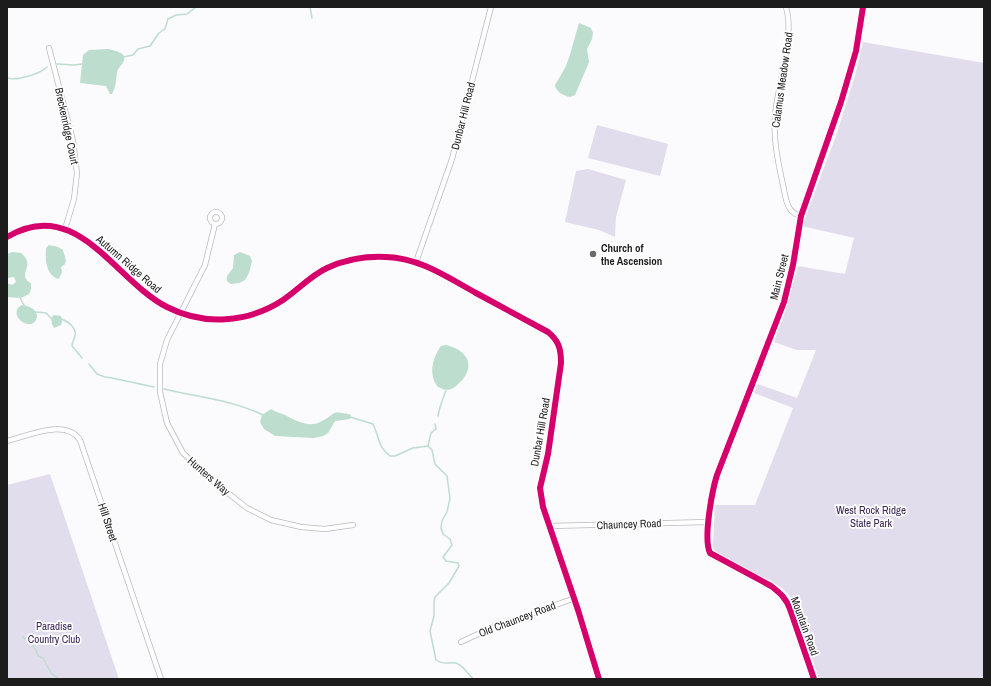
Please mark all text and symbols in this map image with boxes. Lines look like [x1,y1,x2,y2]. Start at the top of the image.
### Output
street label: Calamus Meadow Road [768,31,796,129]
street label: Dunbar Hill Road [448,81,478,151]
street label: Breckenridge Court [52,86,82,166]
street label: Autumn Ridge Road [93,231,164,296]
place label: Church of the Ascension [601,241,662,268]
marker: Church of the Ascension [588,249,598,259]
street label: Main Street [767,252,792,301]
street label: Dunbar Hill Road [527,397,553,467]
street label: Hunters Way [185,454,234,499]
street label: Hill Street [95,501,121,543]
park label: West Rock Ridge State Park [836,503,906,530]
street label: Chauncey Road [596,516,662,532]
street label: Mountain Road [788,595,822,657]
street label: Old Chauncey Road [477,598,557,640]
park label: Paradise Country Club [28,619,80,646]

